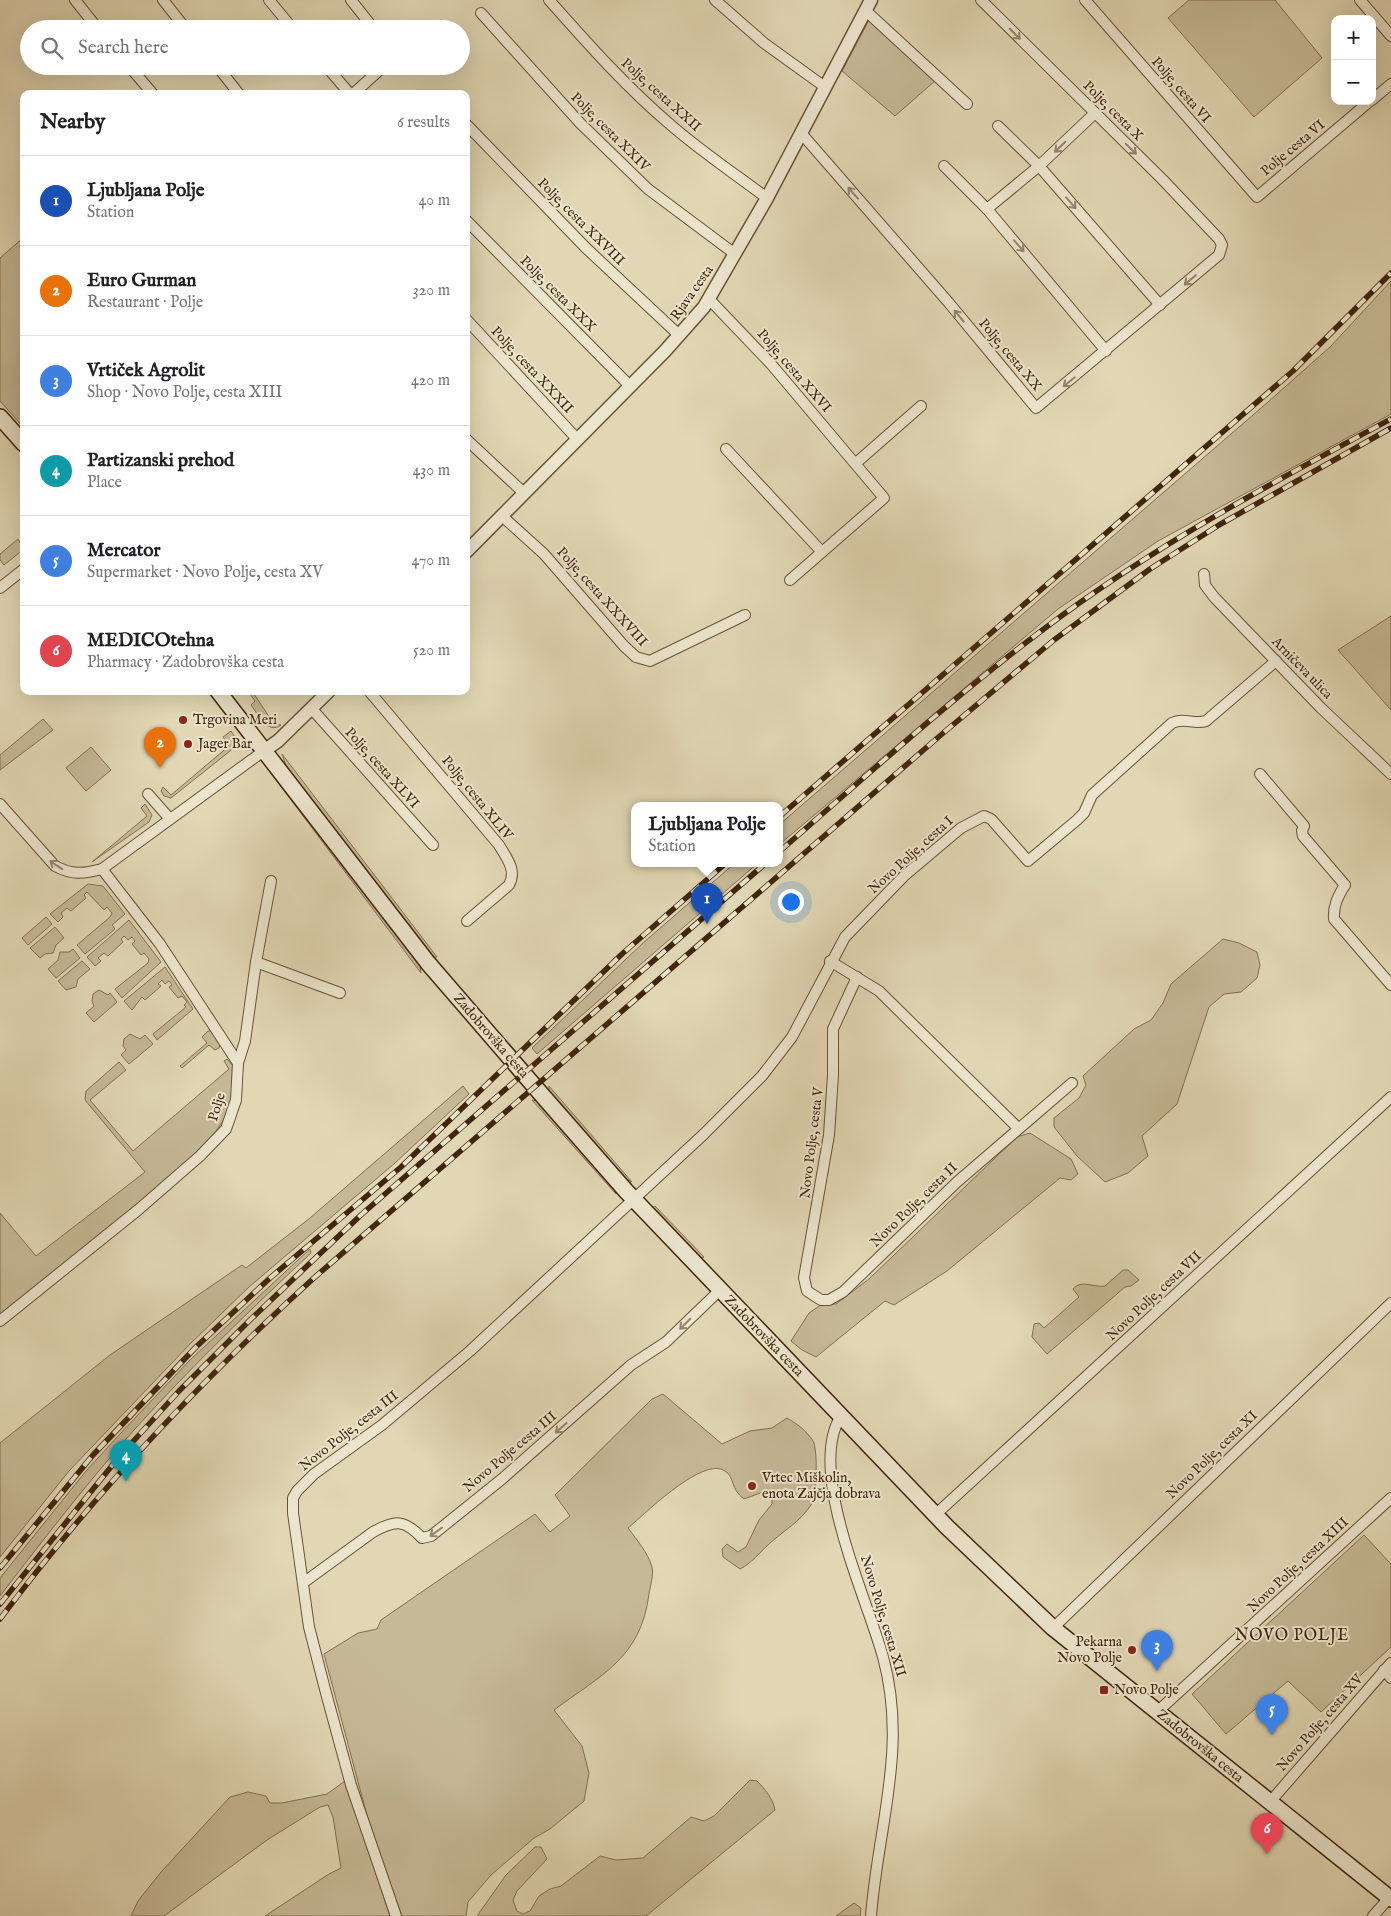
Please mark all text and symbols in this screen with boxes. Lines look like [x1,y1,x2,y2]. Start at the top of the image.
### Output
map controls [1331,15,1376,105]
button: + [1331,15,1376,60]
search box [20,20,470,75]
one-way arrow [1009,28,1022,40]
icon: search [38,34,66,62]
text: Search here [78,36,169,60]
street label: Polje, cesta VI [1147,53,1215,127]
street label: Polje, cesta XXII [617,54,705,136]
button: − [1331,60,1376,105]
street label: Polje, cesta X [1079,77,1147,145]
street label: Polje, cesta XXIV [567,89,654,176]
text: Nearby [40,109,105,136]
text: 6 results [397,113,450,133]
street label: Polje cesta VI [1257,116,1329,180]
one-way arrow [1053,141,1066,153]
one-way arrow [1125,142,1137,155]
street label: Polje, cesta XXVIII [533,174,629,270]
text: Ljubljana Polje [87,179,204,203]
one-way arrow [847,186,859,199]
text: 1 [53,191,59,211]
text: 40 m [418,191,450,211]
one-way arrow [1065,197,1077,210]
text: Station [87,203,134,223]
one-way arrow [1013,240,1025,253]
street label: Polje, cesta XXX [516,252,601,337]
street label: Rjava cesta [666,261,718,324]
text: Euro Gurman [87,269,196,293]
one-way arrow [1184,274,1197,285]
text: 2 [52,281,60,301]
text: 320 m [413,281,450,301]
text: Restaurant · Polje [87,293,203,313]
one-way arrow [954,309,965,322]
street label: Polje, cesta XX [974,315,1046,396]
street label: Polje, cesta XXXII [487,323,577,417]
street label: Polje, cesta XXVI [753,326,835,416]
text: Vrtiček Agrolit [87,359,205,383]
text: 3 [53,371,59,391]
text: 420 m [411,371,450,391]
one-way arrow [1063,376,1076,387]
text: Shop · Novo Polje, cesta XIII [87,383,282,403]
text: Partizanski prehod [87,449,234,473]
text: 4 [52,461,60,481]
text: 430 m [412,461,450,481]
text: Place [87,473,122,493]
text: Mercator [87,539,160,563]
street label: Polje, cesta XXXVIII [552,543,652,651]
text: 5 [53,551,59,571]
text: 470 m [411,551,450,571]
text: Supermarket · Novo Polje, cesta XV [87,563,323,583]
text: MEDICOtehna [87,629,214,653]
street label: Arničeva ulica [1267,632,1337,704]
text: 6 [53,641,59,661]
text: 520 m [413,641,450,661]
text: Pharmacy · Zadobrovška cesta [87,653,284,673]
place label: Trgovina Meri [193,711,277,729]
marker: Trgovina Meri [177,714,189,726]
street label: Polje, cesta XLVI [341,724,423,812]
pin: 2 [144,727,176,768]
place label: Jager Bar [196,735,252,753]
marker: Jager Bar [182,738,194,750]
street label: Polje, cesta XLIV [437,752,517,844]
popup [631,802,783,867]
street label: Novo Polje, cesta I [865,812,957,898]
text: Ljubljana Polje [648,813,766,837]
text: Station [648,837,696,857]
one-way arrow [49,860,63,870]
pin: 1 [691,883,723,924]
your location [778,889,804,915]
street label: Zadobrovška cesta [449,990,533,1083]
street label: Novo Polje, cesta V [796,1086,828,1200]
street label: Polje [204,1090,230,1123]
street label: Novo Polje, cesta II [866,1159,962,1251]
street label: Novo Polje, cesta VII [1103,1247,1205,1345]
street label: Zadobrovška cesta [720,1291,808,1381]
one-way arrow [679,1317,691,1330]
street label: Novo Polje, cesta III [296,1387,402,1475]
street label: Novo Polje cesta III [459,1407,561,1497]
street label: Novo Polje, cesta XI [1163,1407,1261,1503]
one-way arrow [554,1422,567,1433]
pin: 4 [110,1440,142,1481]
place label: Vrtec Miškolin, enota Zajčja dobrava [761,1469,882,1503]
marker: Vrtec Miškolin, enota Zajčja dobrava [746,1480,758,1492]
street label: Novo Polje, cesta XIII [1244,1513,1352,1617]
one-way arrow [429,1527,443,1537]
street label: Novo Polje, cesta XII [856,1553,910,1679]
district label: NOVO POLJE [1235,1626,1349,1646]
pin: 3 [1141,1630,1173,1671]
place label: Pekarna Novo Polje [1057,1633,1123,1667]
marker: Pekarna Novo Polje [1126,1644,1138,1656]
street label: Novo Polje, cesta XV [1273,1670,1368,1775]
place label: Novo Polje [1114,1681,1179,1699]
marker: Novo Polje [1098,1684,1110,1696]
pin: 5 [1256,1694,1288,1735]
street label: Zadobrovška cesta [1153,1705,1248,1787]
pin: 6 [1251,1813,1283,1854]

